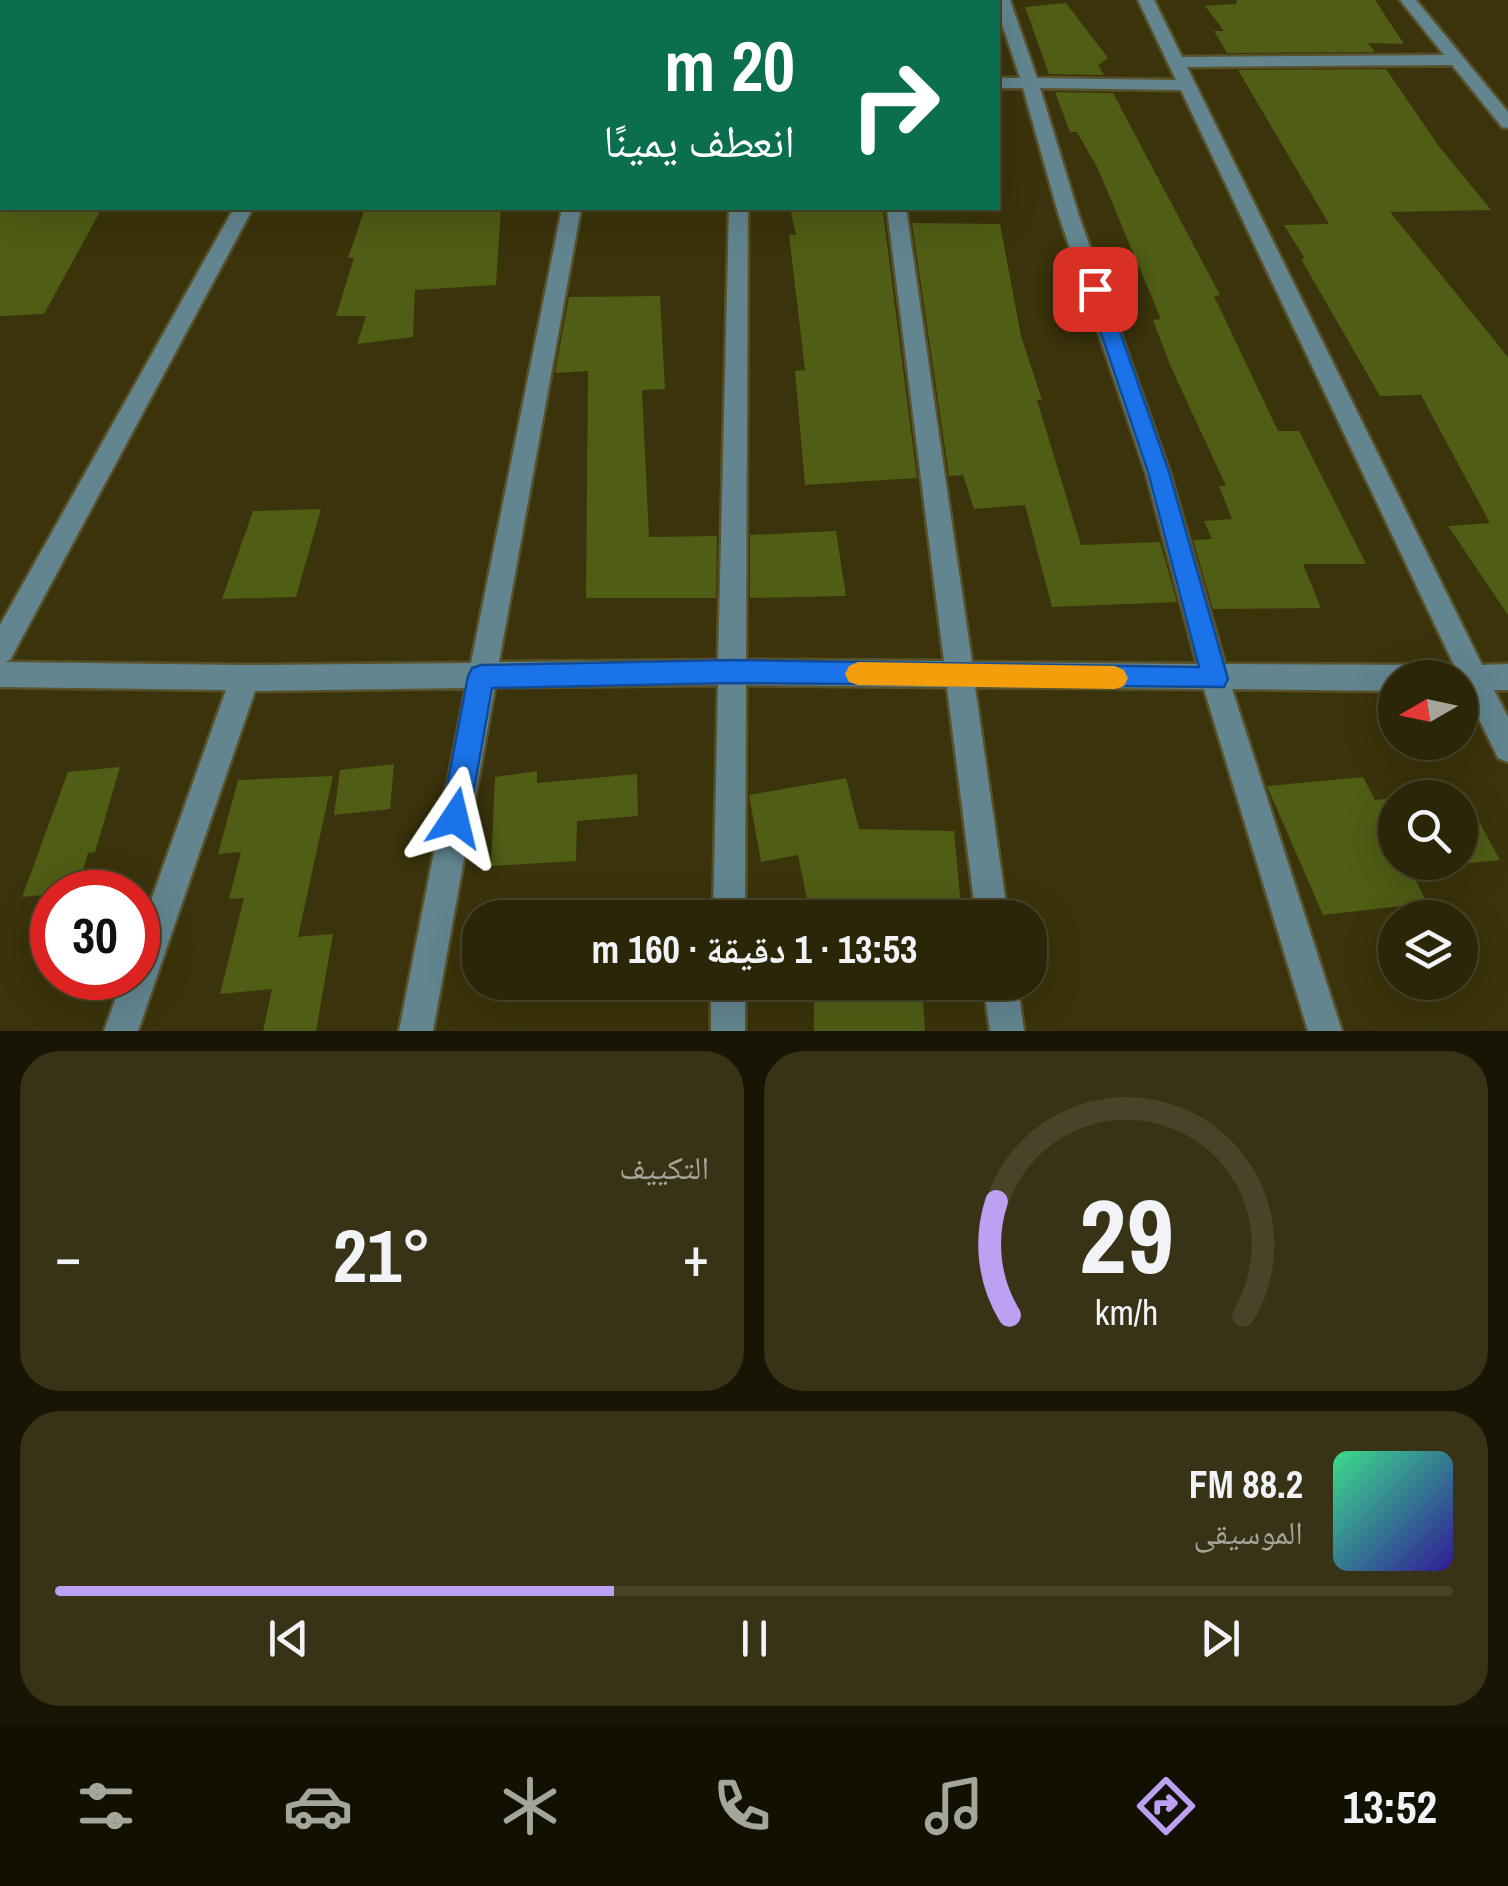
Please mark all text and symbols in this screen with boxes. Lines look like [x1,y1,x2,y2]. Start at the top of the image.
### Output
text: 20 m [664,19,795,113]
icon: right [830,40,960,170]
text: انعطف يمينًا [603,110,795,171]
pin [1053,247,1138,332]
icon: arrive [1068,262,1123,317]
north arrow [1378,660,1478,760]
map controls [1378,660,1478,1000]
position arrow [403,766,507,870]
button: search [1378,780,1478,880]
speed limit sign: 30 [30,870,160,1000]
button: layers [1378,900,1478,1000]
text: 13:53 · 1 دقيقة · 160 m [592,924,917,975]
text: التكييف [619,1146,709,1189]
text: 29 [1079,1165,1173,1305]
text: 21° [333,1204,431,1305]
text: − [55,1219,81,1293]
text: + [683,1219,709,1293]
text: km/h [1094,1288,1158,1336]
text: 88.2 FM [1189,1459,1303,1510]
text: الموسيقى [1193,1511,1303,1554]
icon: previous [261,1611,316,1666]
icon: pause [727,1611,782,1666]
icon: next [1193,1611,1248,1666]
icon: filters [71,1771,141,1841]
icon: car [283,1771,353,1841]
icon: climate [495,1771,565,1841]
icon: phone [707,1771,777,1841]
icon: music [919,1771,989,1841]
icon: directions [1131,1771,1201,1841]
text: 13:52 [1343,1776,1437,1837]

